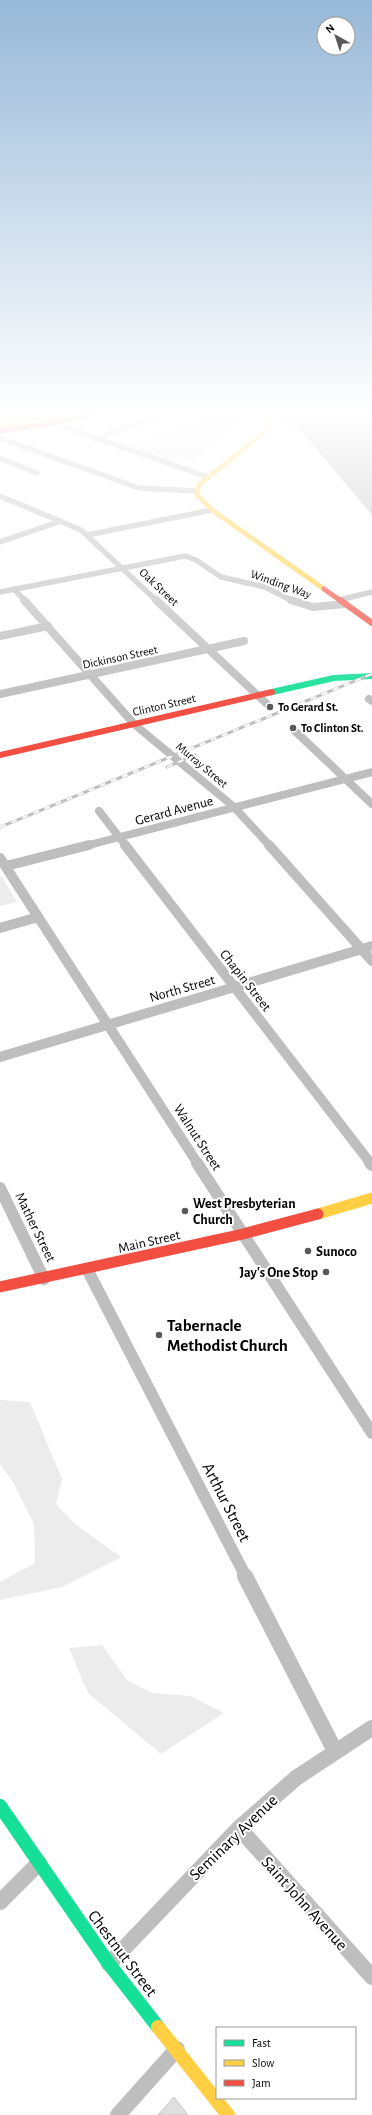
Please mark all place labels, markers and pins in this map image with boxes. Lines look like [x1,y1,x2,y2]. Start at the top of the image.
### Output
place label: To Gerard St. [278,701,339,713]
marker: To Gerard St. [265,702,275,712]
place label: To Clinton St. [301,722,364,734]
marker: To Clinton St. [288,723,298,733]
place label: West Presbyterian Church [193,1197,296,1227]
marker: West Presbyterian Church [180,1206,190,1216]
place label: Sunoco [316,1245,357,1259]
marker: Sunoco [303,1246,313,1256]
place label: Jay's One Stop [240,1266,318,1280]
marker: Jay's One Stop [321,1267,331,1277]
place label: Tabernacle Methodist Church [167,1317,288,1354]
marker: Tabernacle Methodist Church [154,1330,164,1340]

